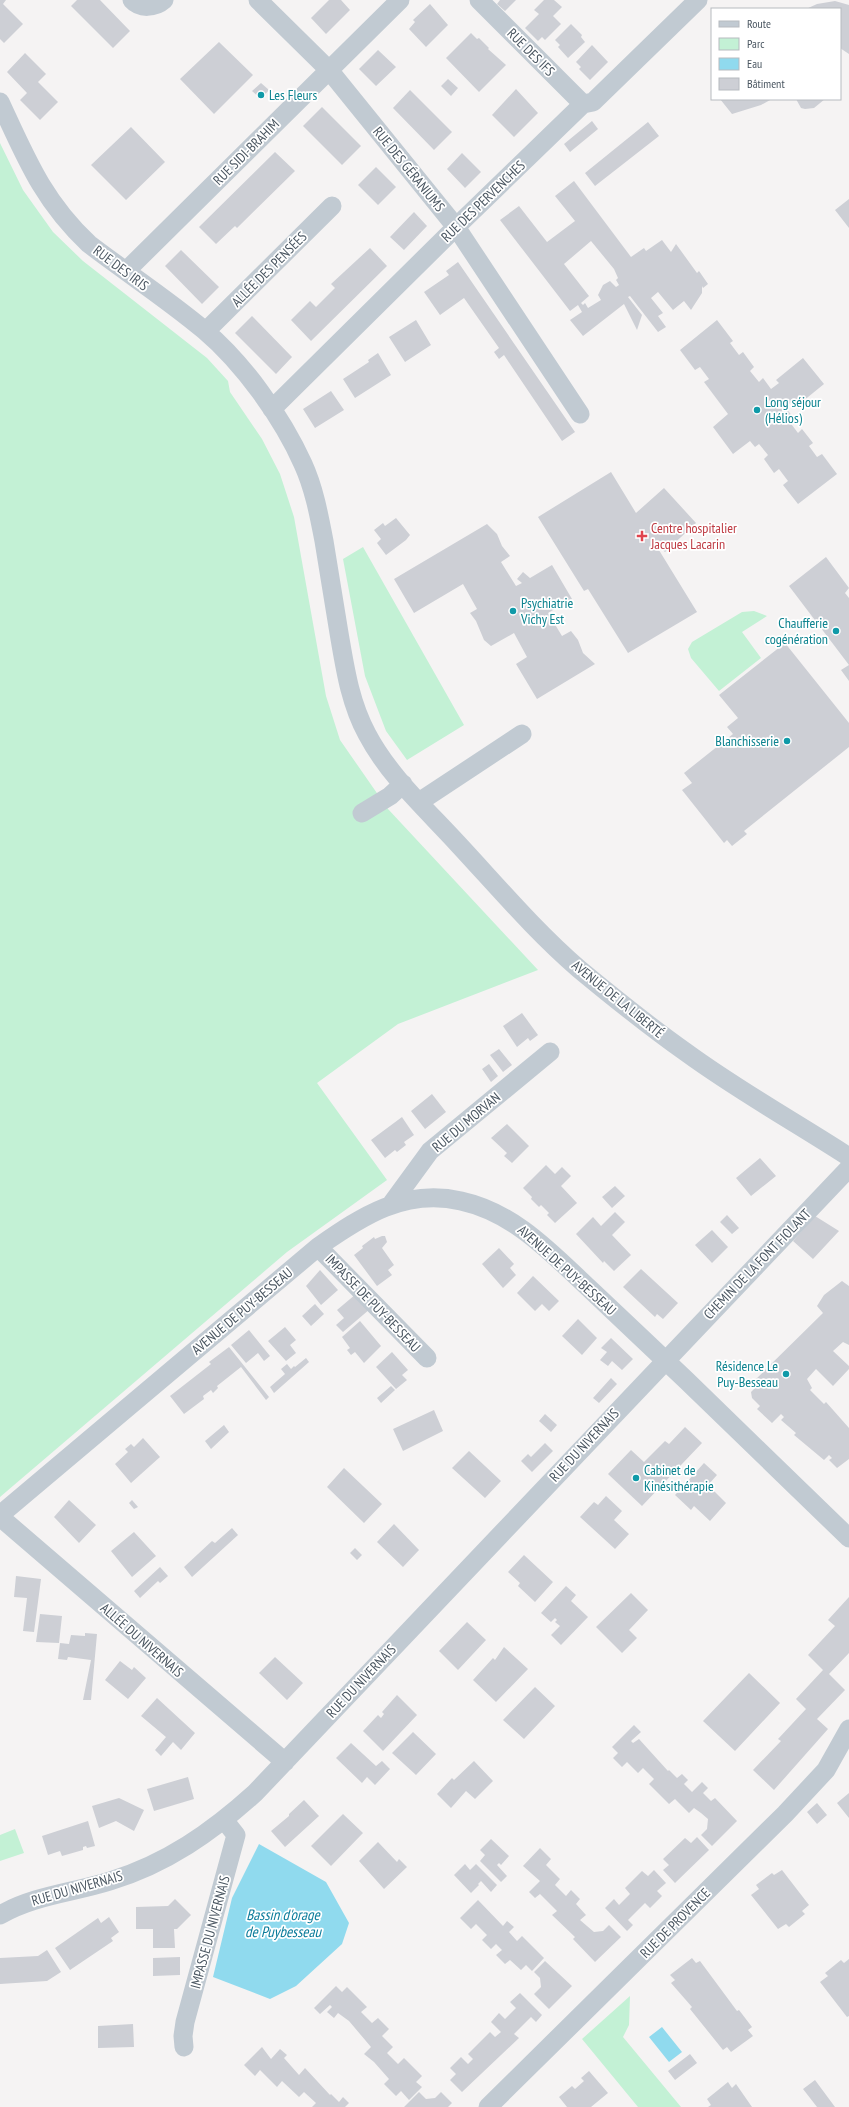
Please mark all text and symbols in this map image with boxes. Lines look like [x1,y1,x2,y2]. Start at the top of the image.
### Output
legend [711,8,841,100]
text: Route [747,16,771,31]
street label: RUE DES IFS [503,24,559,80]
text: Parc [747,36,765,51]
text: Eau [747,56,762,71]
text: Bâtiment [747,76,785,91]
place label: Les Fleurs [269,86,317,104]
marker: Les Fleurs [256,90,266,100]
street label: RUE SIDI-BRAHIM [209,115,283,189]
street label: RUE DES GÉRANIUMS [369,123,449,215]
street label: RUE DES PERVENCHES [437,156,529,246]
street label: ALLÉE DES PENSÉES [227,227,311,311]
street label: RUE DES IRIS [90,241,152,295]
place label: Long séjour (Hélios) [765,393,821,427]
marker: Long séjour (Hélios) [752,405,762,415]
place label: Centre hospitalier Jacques Lacarin [650,519,737,553]
marker: Centre hospitalier Jacques Lacarin [636,530,648,542]
place label: Psychiatrie Vichy Est [520,594,573,628]
marker: Psychiatrie Vichy Est [508,606,518,616]
place label: Chaufferie cogénération [765,614,828,648]
marker: Chaufferie cogénération [831,626,841,636]
place label: Blanchisserie [715,732,779,750]
marker: Blanchisserie [782,736,792,746]
street label: AVENUE DE LA LIBERTÉ [568,956,668,1042]
street label: RUE DU MORVAN [428,1088,504,1156]
street label: CHEMIN DE LA FONT FIOLANT [700,1204,815,1323]
street label: AVENUE DE PUY-BESSEAU [514,1221,620,1319]
street label: IMPASSE DE PUY-BESSEAU [322,1250,424,1356]
street label: AVENUE DE PUY-BESSEAU [188,1263,296,1359]
place label: Résidence Le Puy-Besseau [716,1357,778,1391]
marker: Résidence Le Puy-Besseau [781,1369,791,1379]
street label: RUE DU NIVERNAIS [545,1404,623,1486]
place label: Cabinet de Kinésithérapie [644,1461,714,1495]
marker: Cabinet de Kinésithérapie [631,1473,641,1483]
street label: ALLÉE DU NIVERNAIS [97,1599,187,1681]
street label: RUE DU NIVERNAIS [322,1640,400,1722]
street label: RUE DU NIVERNAIS [29,1866,125,1910]
street label: IMPASSE DU NIVERNAIS [186,1873,234,1991]
street label: RUE DE PROVENCE [636,1884,714,1962]
water label: Bassin d'orage de Puybesseau [245,1905,322,1941]

